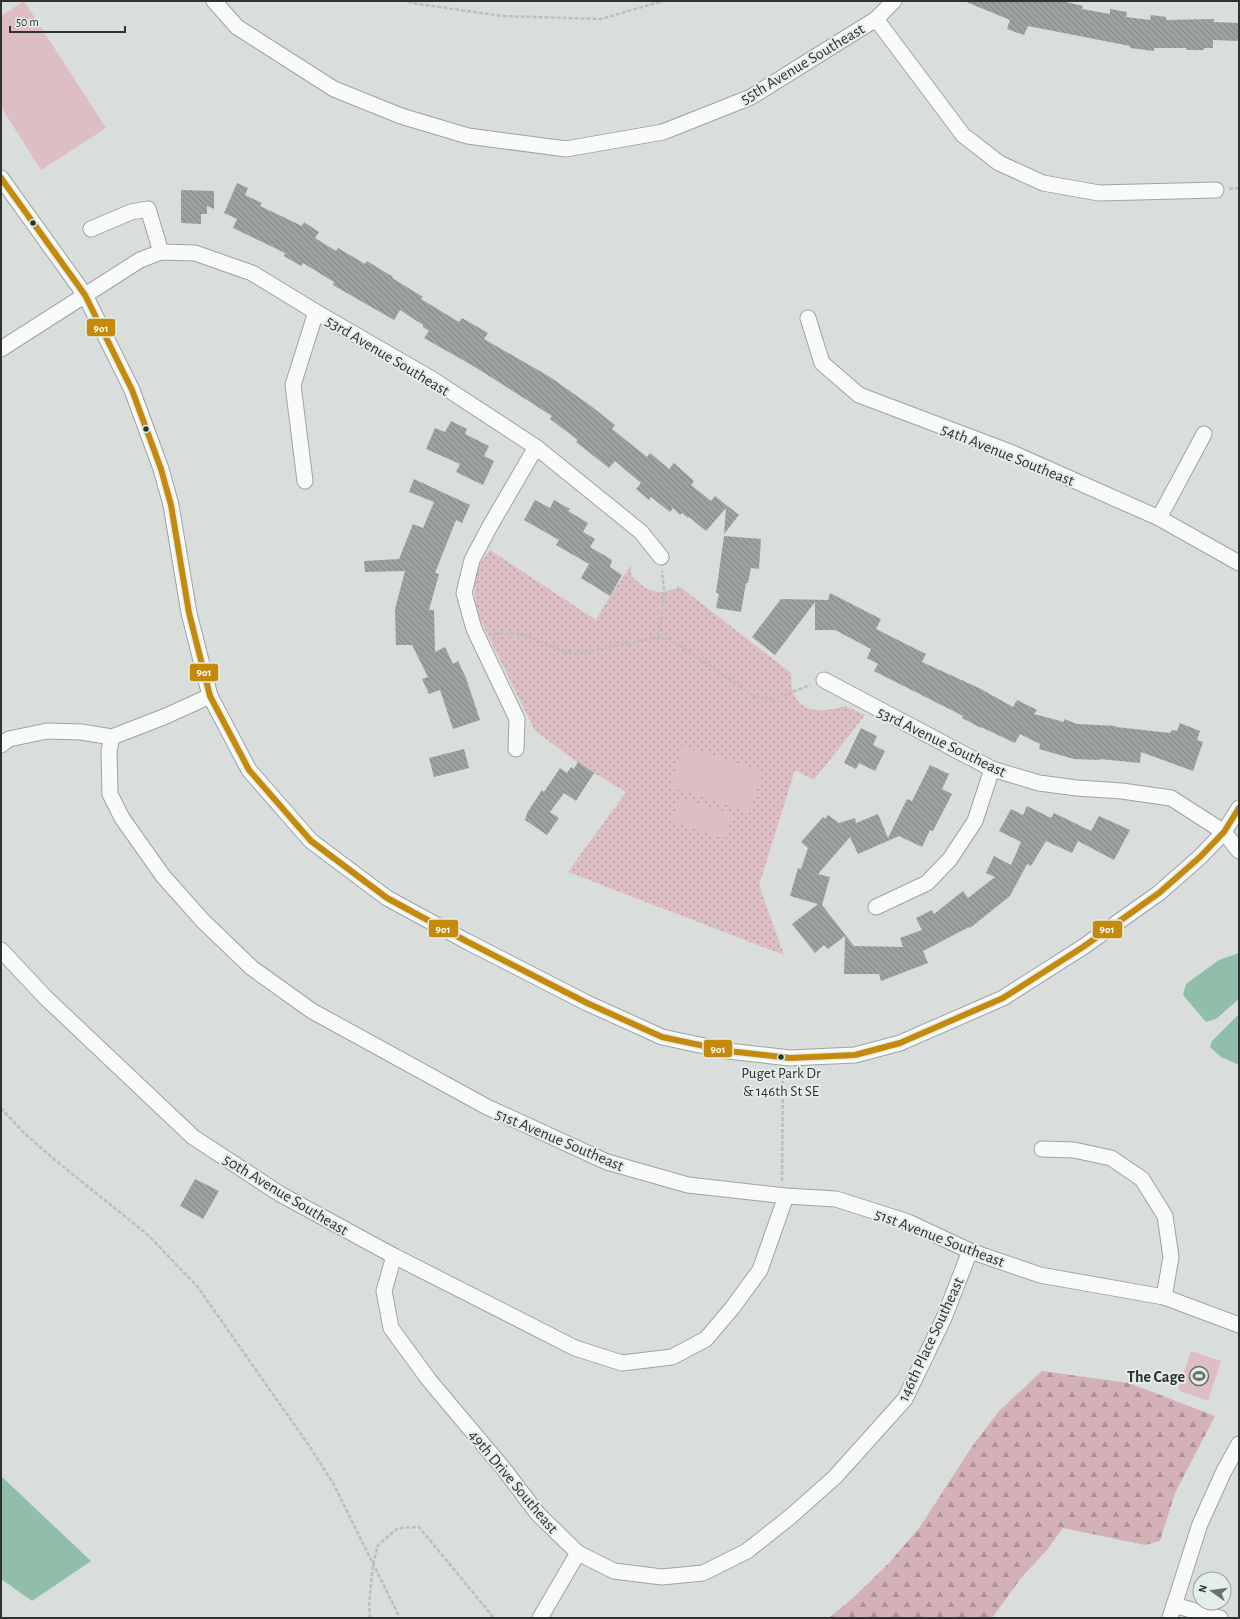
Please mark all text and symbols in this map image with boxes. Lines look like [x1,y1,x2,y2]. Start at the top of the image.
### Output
scale bar [10,8,125,34]
text: 50 m [16,16,39,28]
street label: 55th Avenue Southeast [738,21,867,107]
unlabelled marker [28,218,38,228]
street label: 53rd Avenue Southeast [323,313,452,399]
line badge: 901 [86,318,116,337]
text: 901 [93,323,109,334]
street label: 54th Avenue Southeast [939,421,1077,489]
unlabelled marker [141,424,151,434]
line badge: 901 [189,663,219,682]
text: 901 [196,667,212,678]
street label: 53rd Avenue Southeast [875,704,1008,780]
line badge: 901 [428,919,459,938]
line badge: 901 [1092,920,1123,939]
text: 901 [435,924,451,935]
text: 901 [1099,924,1115,935]
line badge: 901 [703,1039,733,1058]
text: 901 [710,1044,726,1055]
marker: Puget Park Dr & 146th St SE [776,1052,786,1062]
place label: Puget Park Dr & 146th St SE [741,1066,821,1099]
street label: 51st Avenue Southeast [493,1106,626,1174]
street label: 50th Avenue Southeast [220,1151,351,1239]
street label: 51st Avenue Southeast [873,1206,1007,1270]
street label: 146th Place Southeast [895,1275,967,1404]
sports icon: The Cage [1188,1365,1210,1387]
place label: The Cage [1127,1369,1185,1385]
street label: 49th Drive Southeast [465,1427,561,1536]
north arrow [1192,1571,1232,1611]
text: N [1197,1584,1209,1594]

